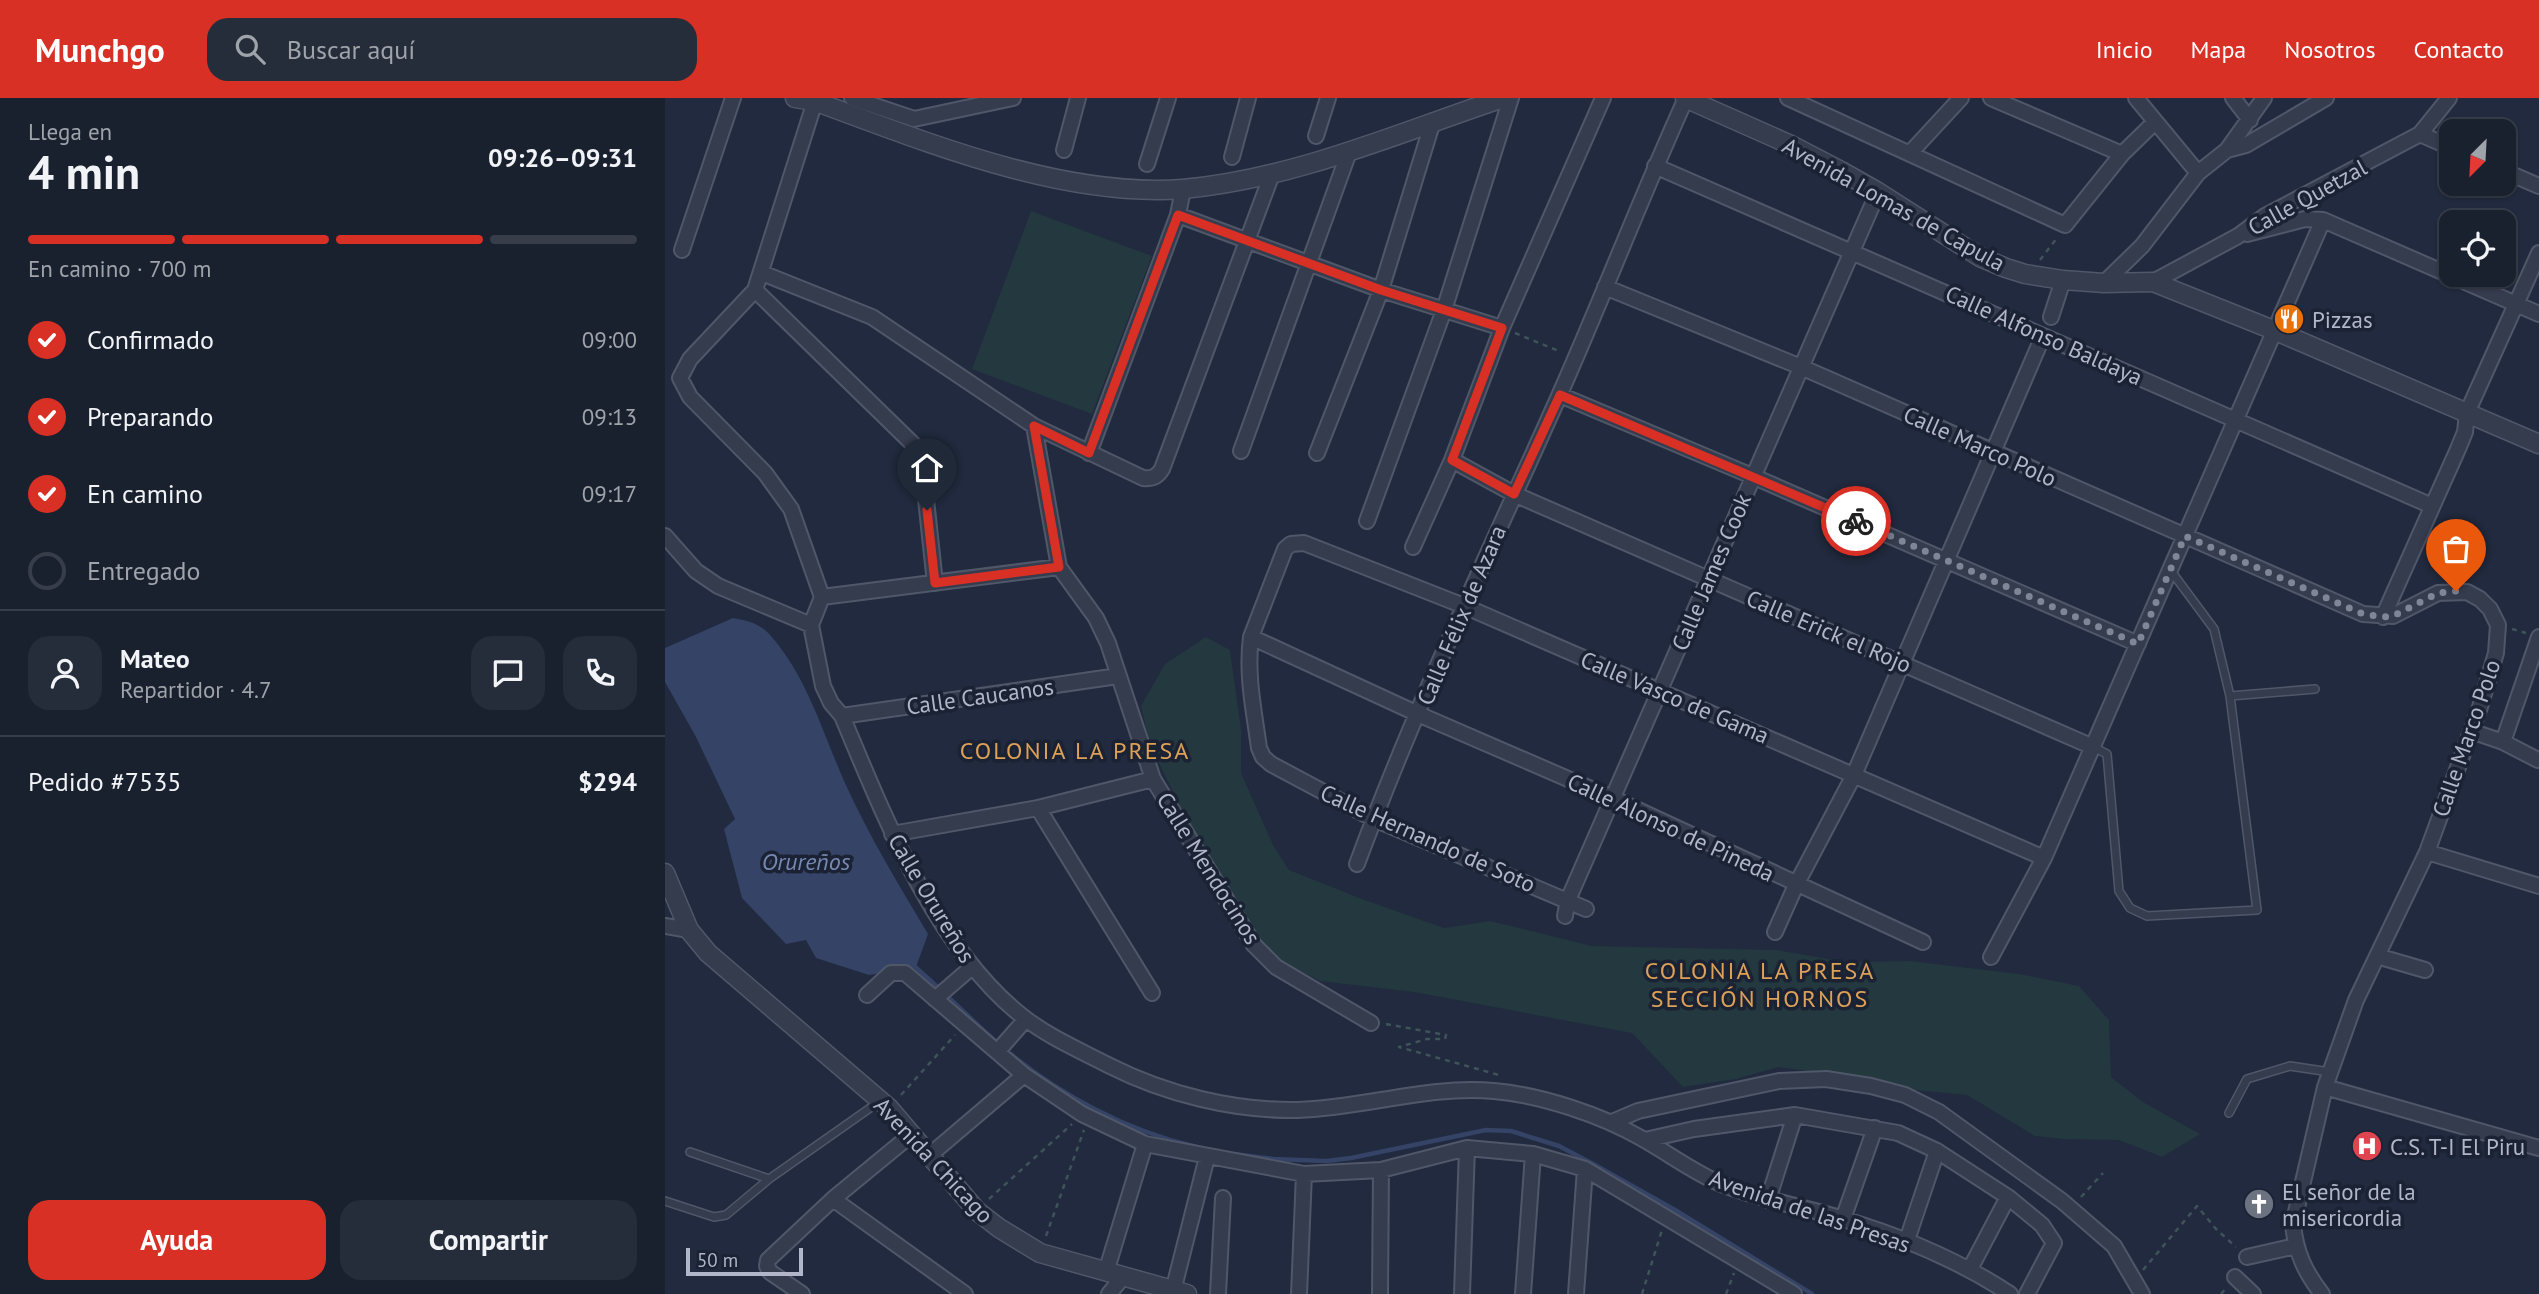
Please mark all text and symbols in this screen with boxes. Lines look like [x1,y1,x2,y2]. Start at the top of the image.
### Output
search box [207,18,697,81]
text: Munchgo [35,28,165,71]
icon: search [231,30,269,68]
text: Buscar aquí [287,33,415,66]
text: Inicio [2096,34,2153,65]
text: Mapa [2191,34,2246,65]
text: Nosotros [2284,34,2376,65]
text: Contacto [2414,34,2504,65]
text: Llega en [28,117,112,146]
north arrow [2439,119,2517,196]
map controls [2439,119,2516,287]
street label: Avenida Lomas de Capula [1778,131,2010,277]
text: 09:26–09:31 [488,141,637,174]
text: 4 min [28,142,140,202]
street label: Calle Quetzal [2242,152,2372,242]
button: locate [2439,210,2516,287]
text: En camino · 700 m [28,254,211,283]
street label: Calle Alfonso Baldaya [1941,279,2147,391]
restaurant icon: Pizzas [2272,302,2306,336]
place label: Pizzas [2312,305,2373,334]
icon: check [28,321,66,359]
text: Confirmado [87,323,214,356]
text: 09:00 [582,325,637,354]
icon: check [28,398,66,436]
street label: Calle Marco Polo [1899,399,2061,493]
text: Preparando [87,400,214,433]
text: 09:13 [582,402,637,431]
pin [897,438,957,510]
icon: home [908,449,946,487]
icon: check [28,475,66,513]
text: En camino [87,477,203,510]
text: 09:17 [582,479,637,508]
courier [1821,486,1891,556]
street label: Calle James Cook [1665,489,1757,655]
icon: bike [1837,502,1875,540]
pin [2426,519,2486,591]
street label: Calle Félix de Azara [1410,521,1512,709]
icon: bag [2437,530,2475,568]
text: Entregado [87,554,201,587]
street label: Calle Erick el Rojo [1742,583,1916,679]
button: person [28,636,102,710]
button: chat [471,636,545,710]
button: phone [563,636,637,710]
text: Mateo [120,642,190,675]
street label: Calle Vasco de Gama [1576,644,1774,750]
street label: Calle Marco Polo [2426,655,2506,821]
street label: Calle Caucanos [905,671,1055,721]
text: Repartidor · 4.7 [120,675,272,704]
district label: COLONIA LA PRESA [960,735,1190,766]
text: Pedido #7535 [28,765,181,798]
text: $294 [578,765,637,798]
street label: Calle Alonso de Pineda [1563,766,1779,888]
street label: Calle Hernando de Soto [1316,777,1540,899]
street label: Calle Mendocinos [1151,787,1267,949]
street label: Calle Orureños [882,828,982,968]
water label: Orureños [762,846,851,877]
district label: COLONIA LA PRESA SECCIÓN HORNOS [1645,955,1875,1014]
street label: Avenida Chicago [868,1091,1000,1229]
hospital icon: C.S. T-I El Piru [2350,1129,2384,1163]
place label: C.S. T-I El Piru [2390,1132,2525,1161]
street label: Avenida de las Presas [1706,1163,1914,1259]
place label: El señor de la misericordia [2282,1177,2416,1232]
church icon: El señor de la misericordia [2242,1187,2276,1221]
button: Ayuda [28,1200,326,1280]
button: Compartir [340,1200,637,1280]
scale bar [686,1245,803,1277]
text: 50 m [697,1248,738,1272]

